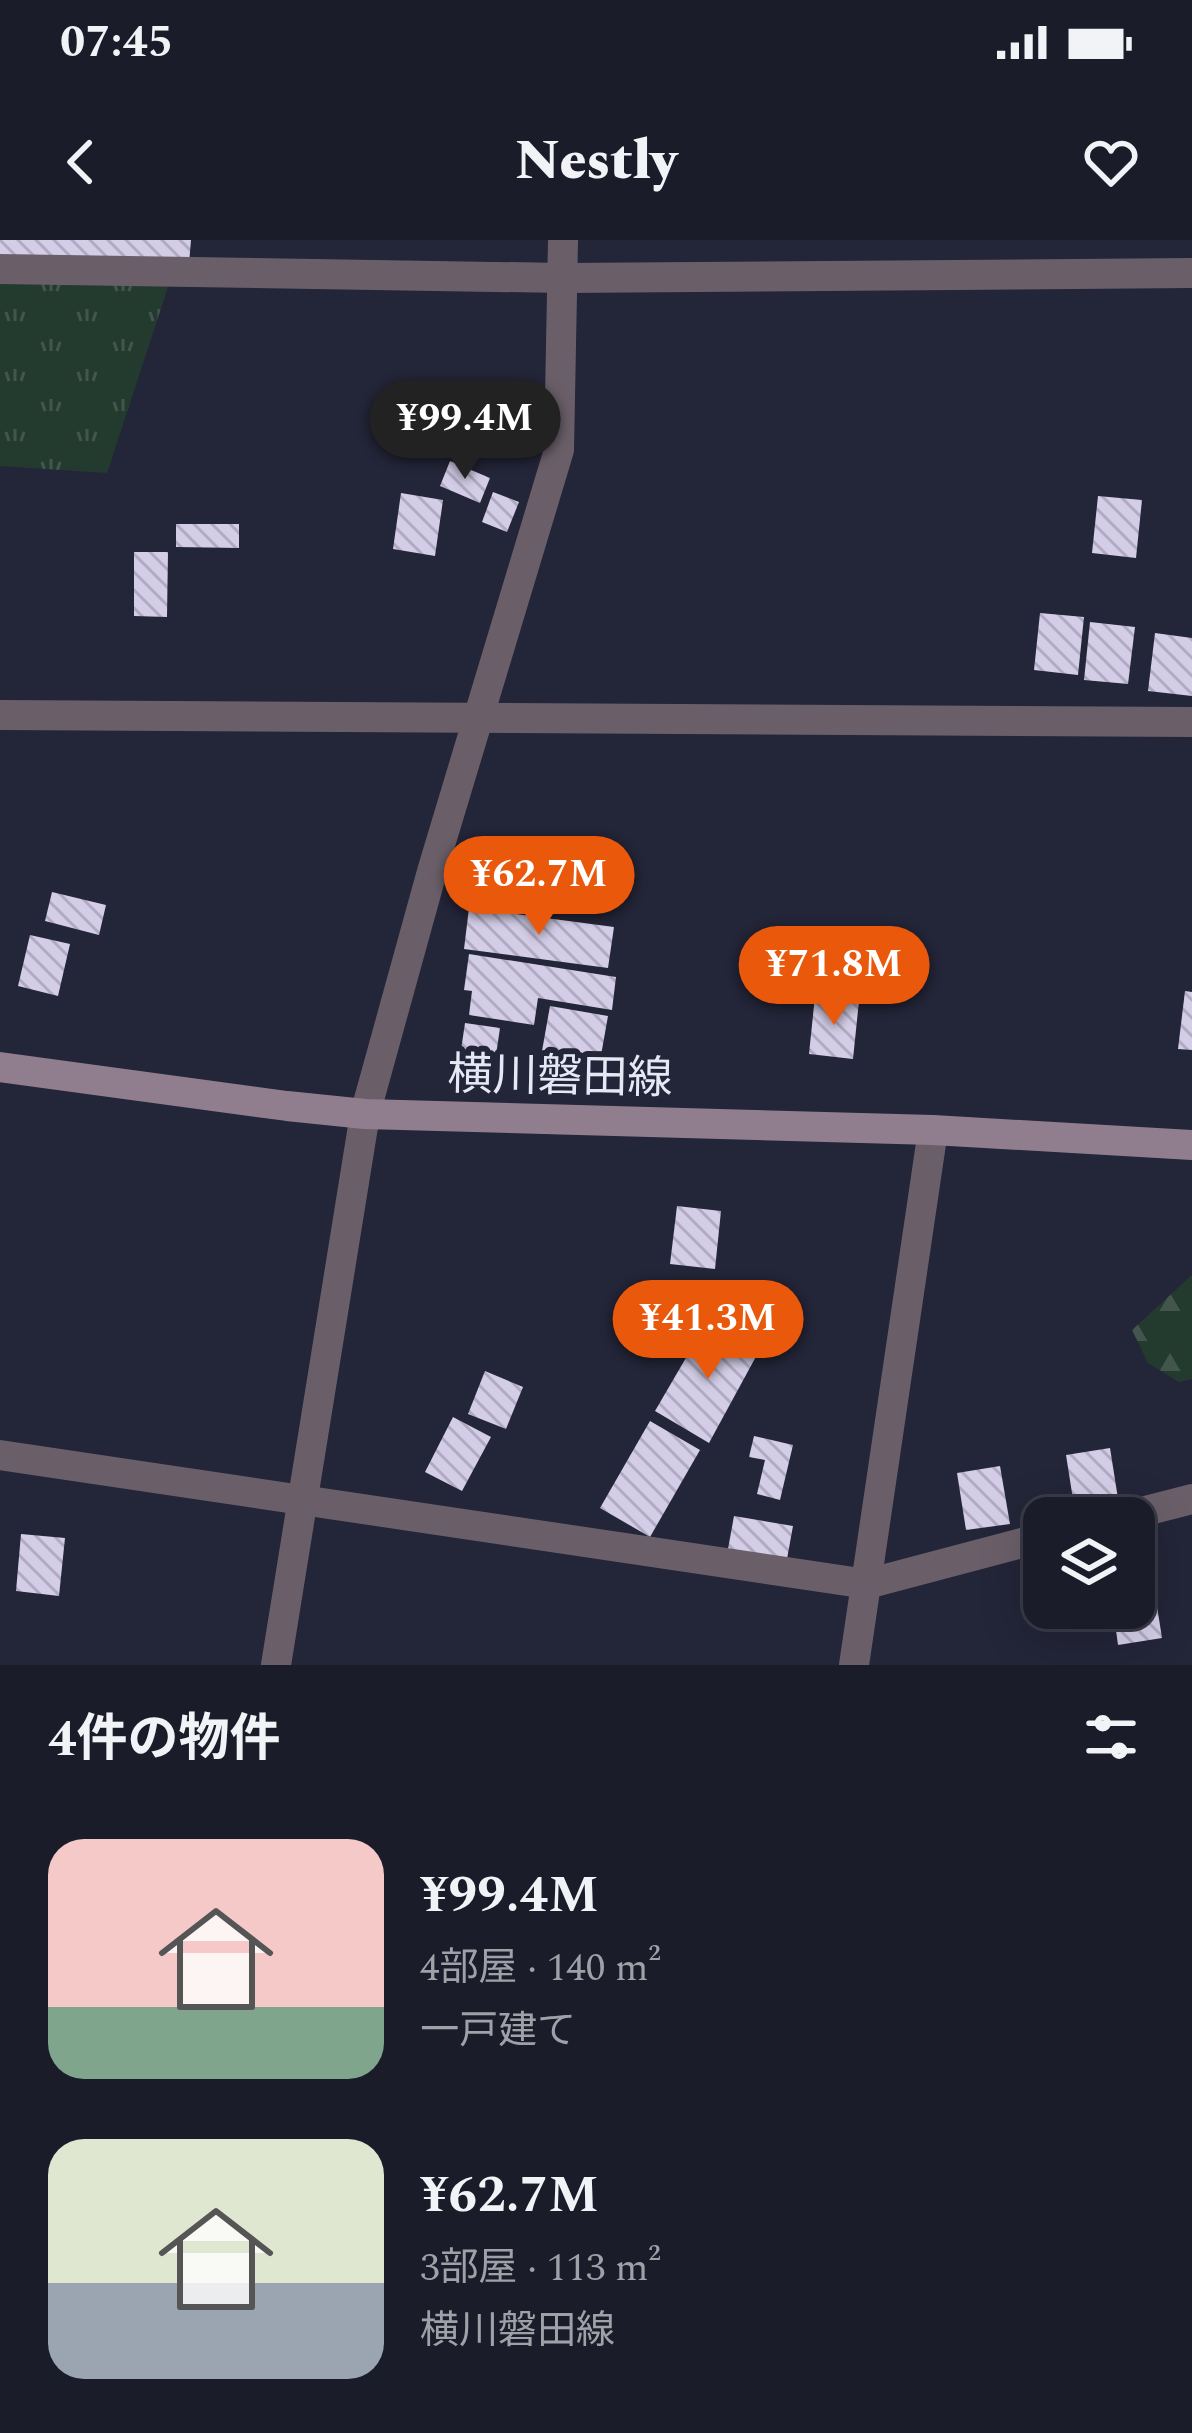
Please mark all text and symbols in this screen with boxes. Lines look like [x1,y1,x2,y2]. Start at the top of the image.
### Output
text: 07:45 [60,8,173,77]
text: Nestly [515,121,677,203]
icon: back [48,129,114,195]
icon: heart [1078,129,1144,195]
pin: ¥99.4M [367,380,563,482]
text: ¥99.4M [397,389,533,448]
pin: ¥62.7M [441,836,637,938]
text: ¥62.7M [471,845,607,904]
pin: ¥71.8M [736,926,932,1028]
text: ¥71.8M [766,935,902,994]
street label: 横川磐田線 [447,1041,673,1114]
pin: ¥41.3M [610,1280,806,1382]
text: ¥41.3M [640,1289,776,1348]
map controls [1023,1497,1155,1629]
button: layers [1023,1497,1155,1629]
text: 4件の物件 [48,1701,281,1779]
icon: filters [1078,1704,1144,1770]
text: ¥99.4M [420,1857,599,1935]
icon: home [144,1887,288,2031]
text: 4部屋 · 140 m² [420,1939,661,1998]
text: 一戸建て [420,2002,576,2061]
text: ¥62.7M [420,2157,599,2235]
icon: home [144,2187,288,2331]
text: 3部屋 · 113 m² [420,2239,661,2298]
text: 横川磐田線 [420,2302,615,2361]

